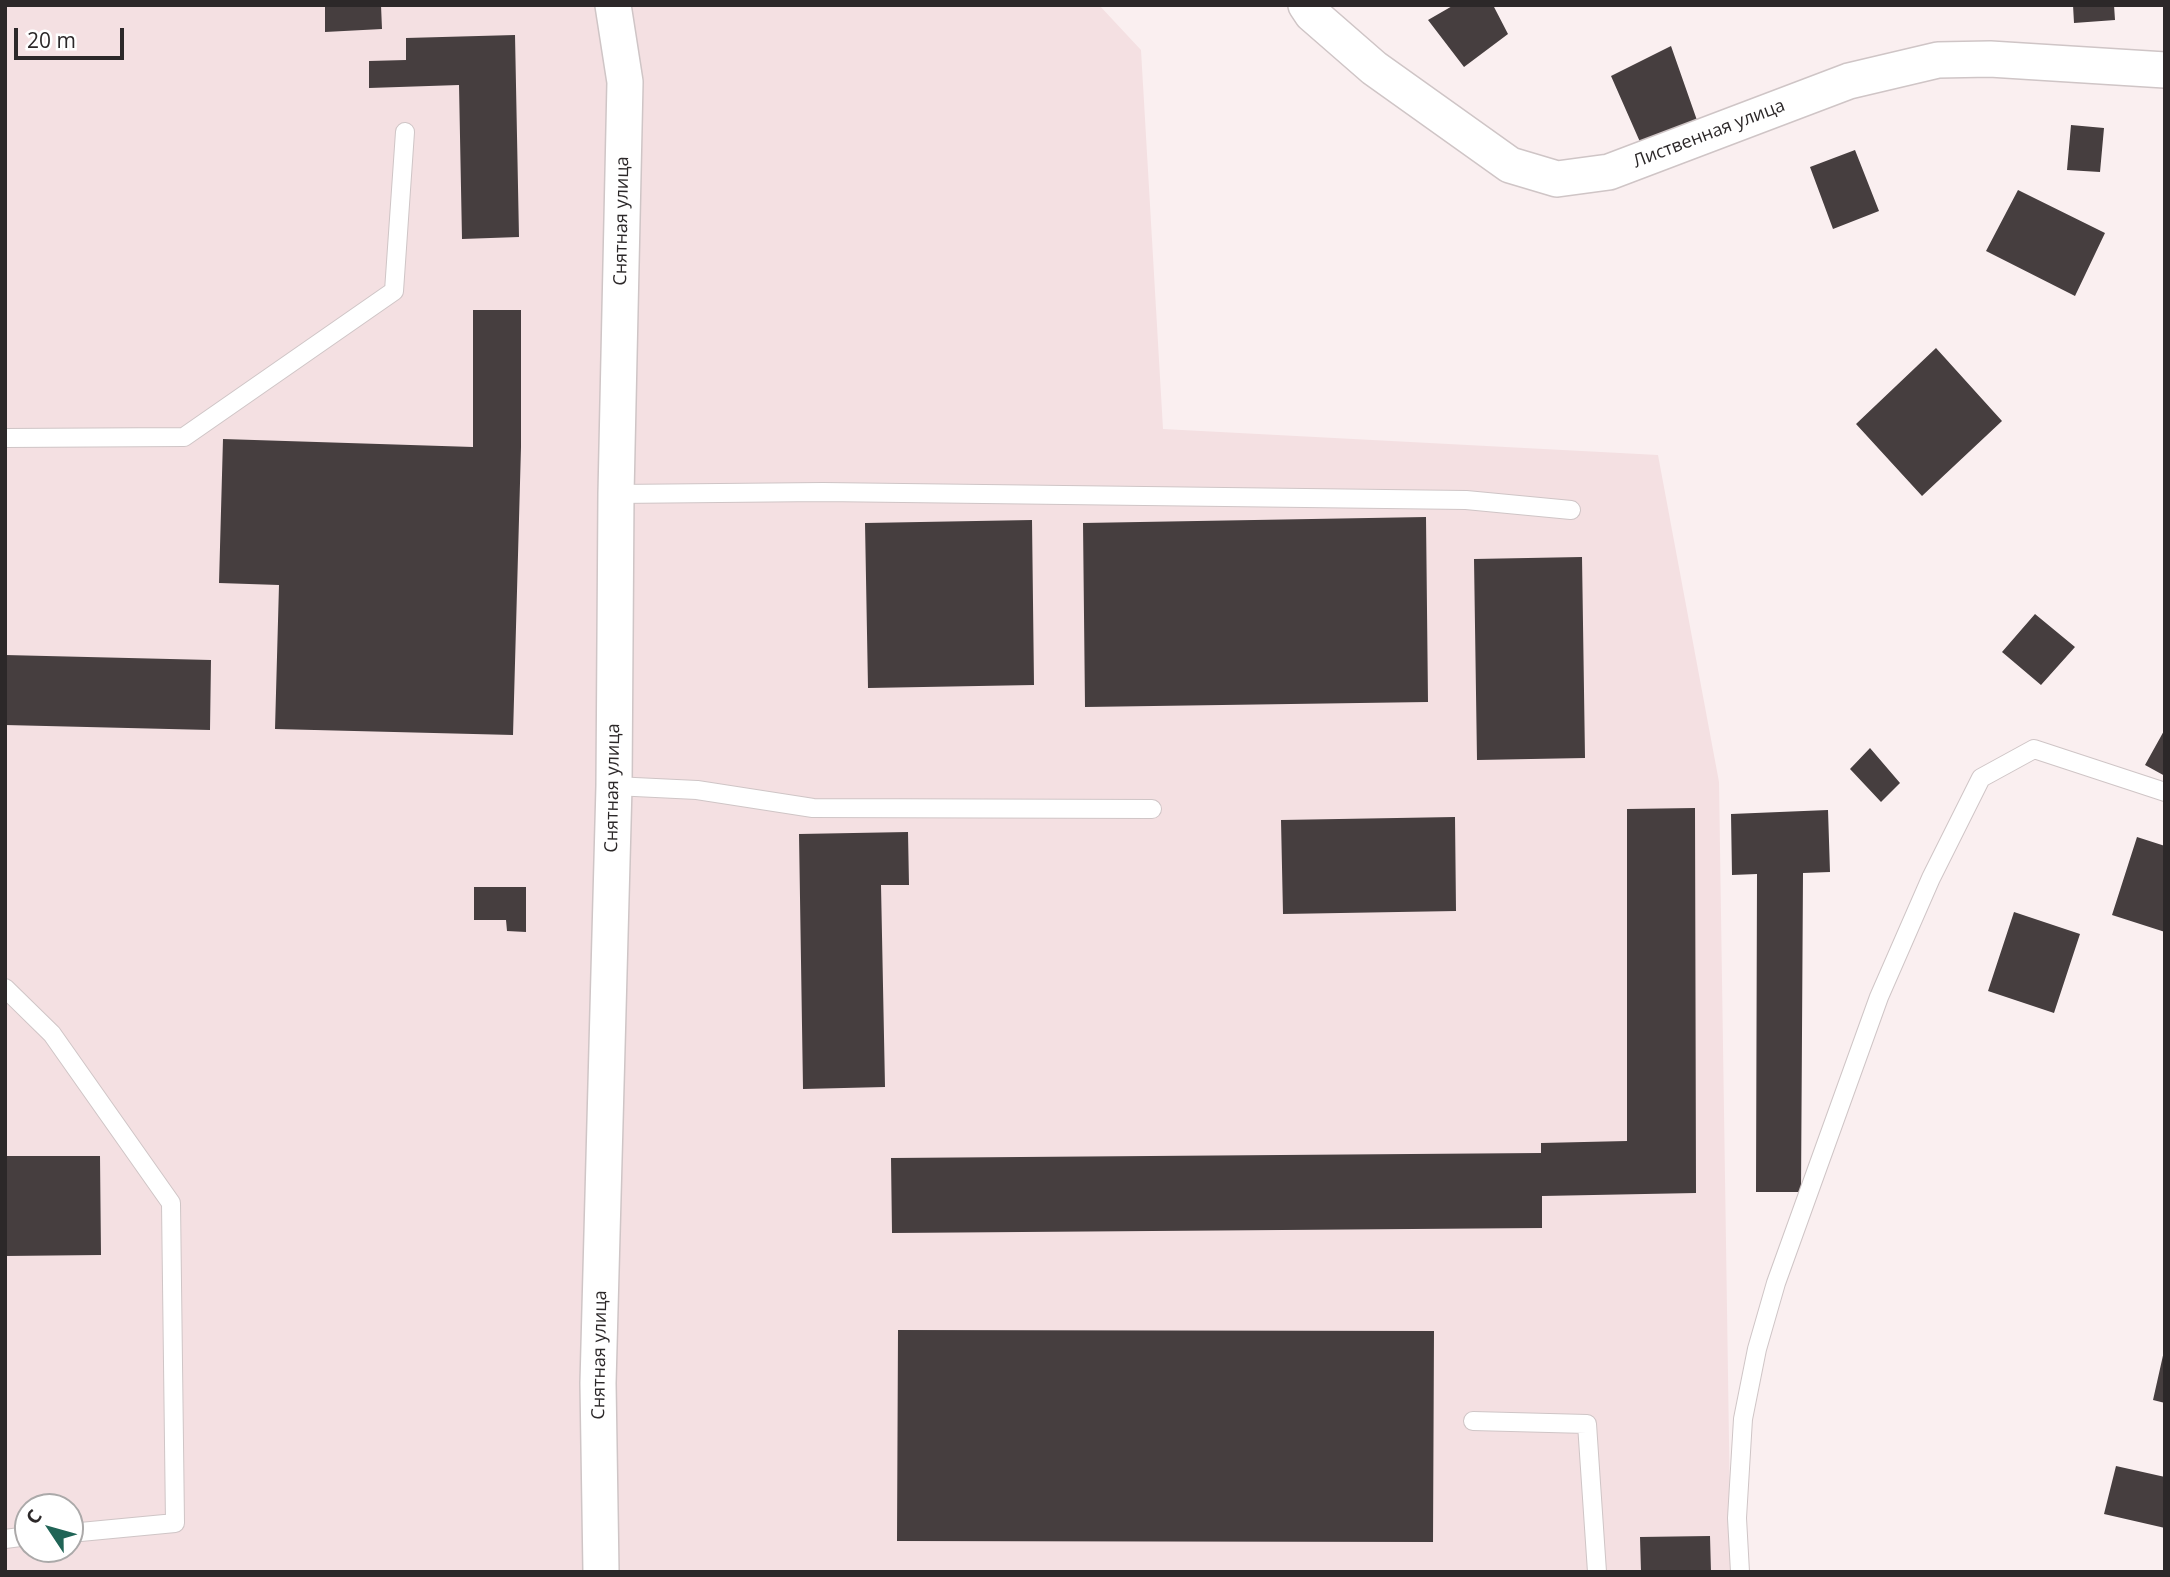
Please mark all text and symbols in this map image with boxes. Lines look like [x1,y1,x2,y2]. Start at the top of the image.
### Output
scale bar [18,14,128,58]
text: 20 m [27,26,76,54]
street label: Лиственная улица [1630,95,1788,173]
street label: Снятная улица [610,156,634,286]
street label: Снятная улица [601,723,625,853]
street label: Снятная улица [588,1290,612,1420]
north arrow [14,1493,84,1563]
text: С [20,1504,48,1529]

